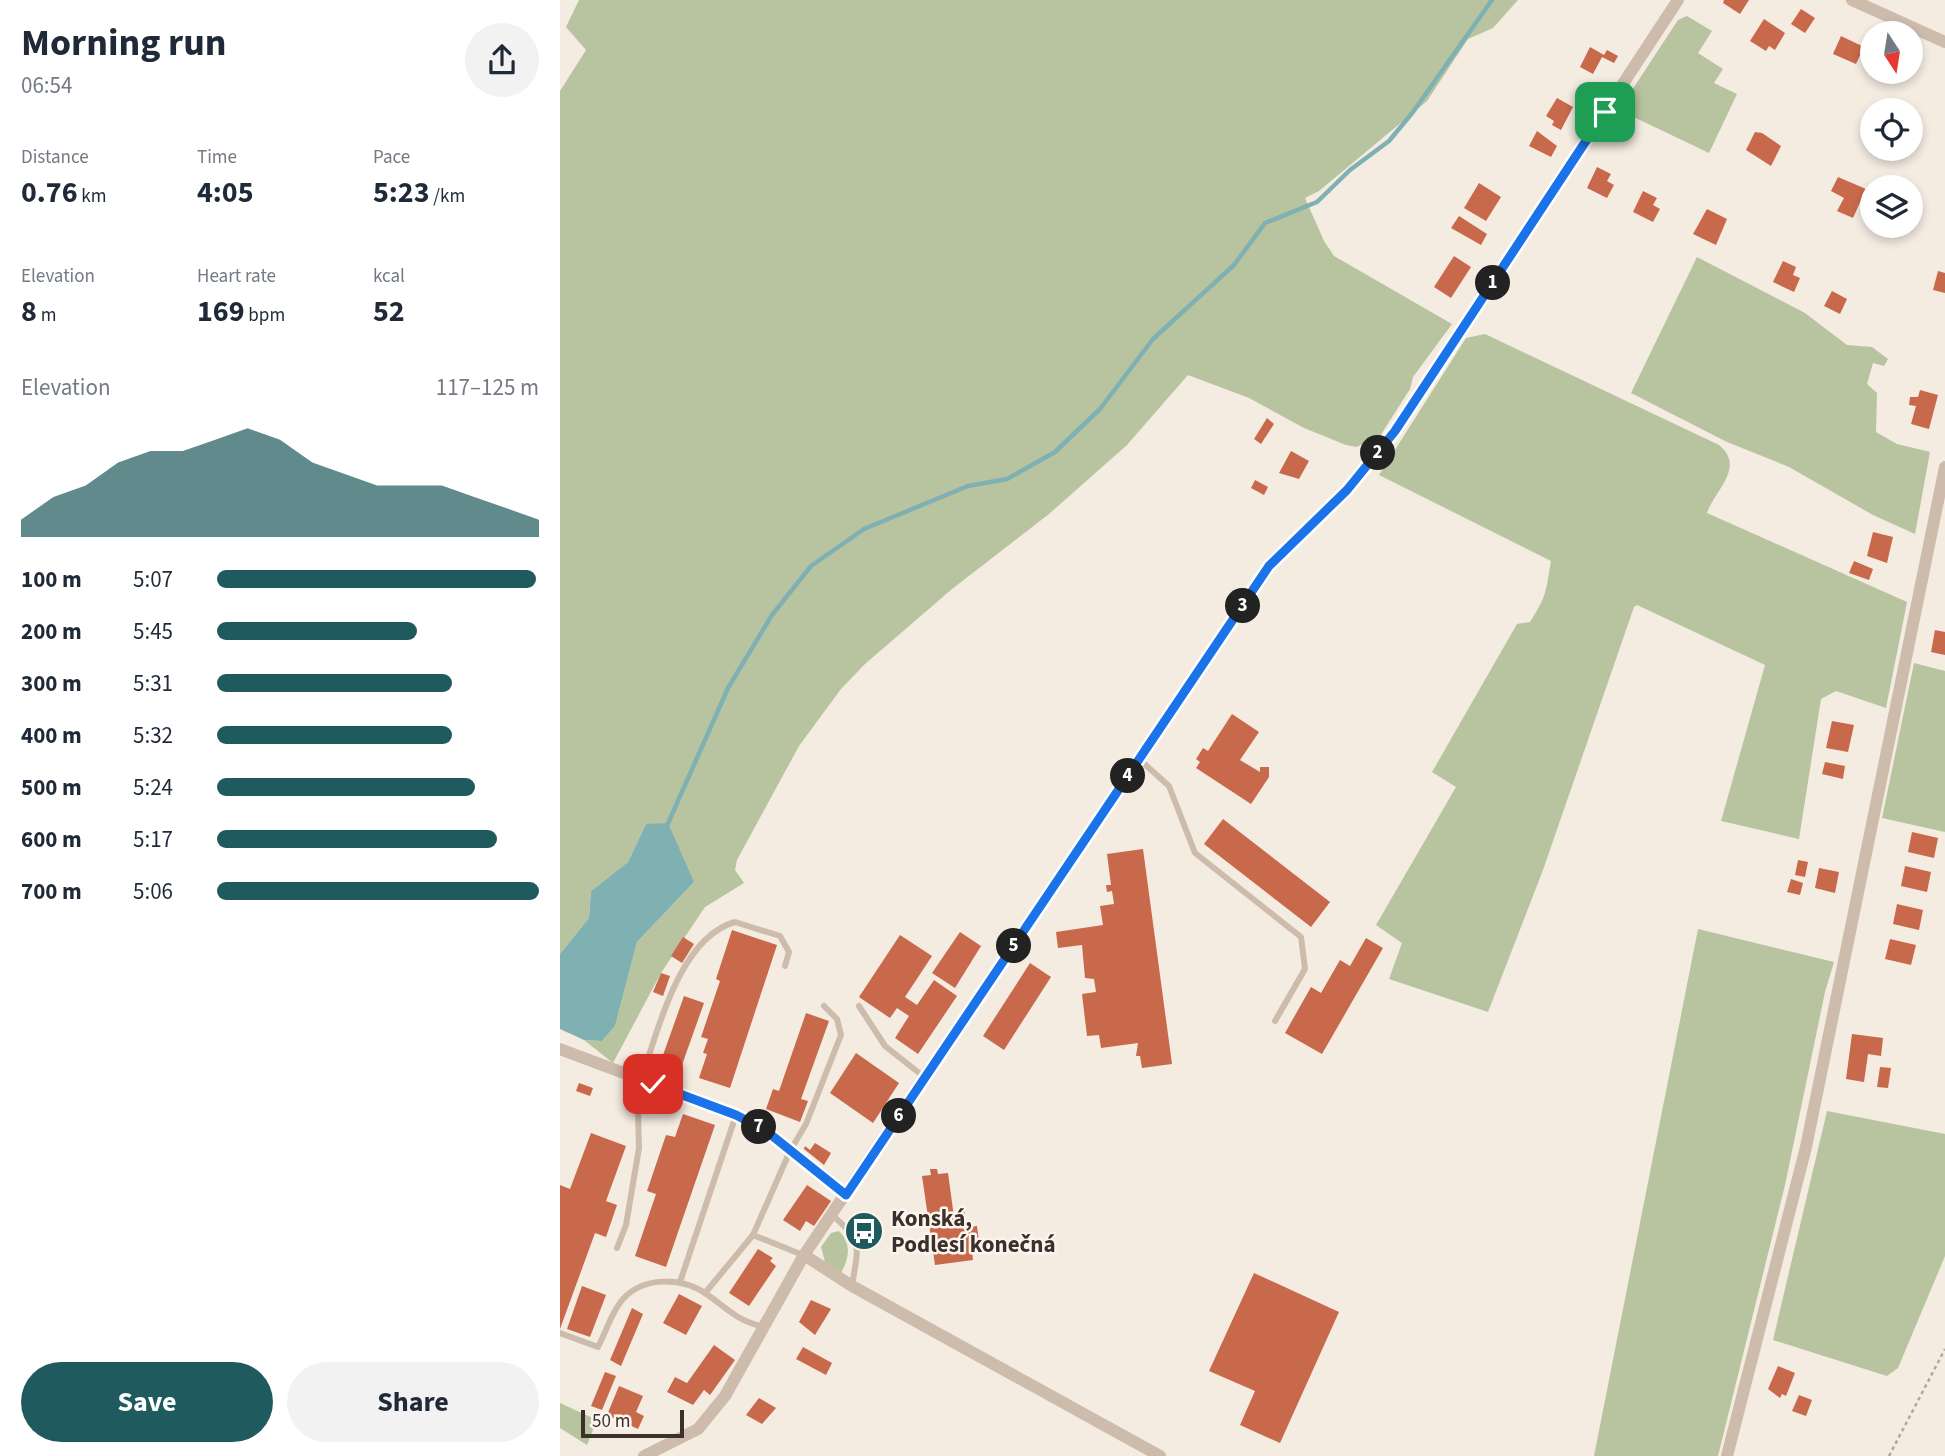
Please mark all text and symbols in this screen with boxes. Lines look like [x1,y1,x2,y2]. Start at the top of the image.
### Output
text: Morning run [21,16,226,70]
north arrow [1860,21,1923,84]
map controls [1860,21,1923,238]
button: share [465,23,539,97]
text: 06:54 [21,69,72,102]
pin [1575,82,1635,142]
icon: arrive [1586,93,1624,131]
button: locate [1860,98,1923,161]
text: Distance [21,144,89,171]
text: Time [197,144,237,171]
text: Pace [373,144,410,171]
text: 0.76 [21,171,78,214]
text: 4:05 [197,171,254,214]
text: 5:23 [373,171,430,214]
button: layers [1860,175,1923,238]
text: km [78,183,107,210]
text: /km [430,183,465,210]
text: Elevation [21,263,95,290]
text: Heart rate [197,263,276,290]
text: kcal [373,263,405,290]
pin: 1 [1476,266,1510,300]
text: 1 [1487,269,1498,296]
text: 8 [21,290,37,333]
text: 169 [197,290,245,333]
text: 52 [373,290,405,333]
text: m [37,302,56,329]
text: bpm [245,302,285,329]
text: Elevation [21,371,111,404]
text: 117–125 m [436,371,539,404]
pin: 2 [1360,435,1396,470]
text: 2 [1372,439,1383,466]
text: 100 m [21,563,82,596]
text: 5:07 [133,563,173,596]
pin: 3 [1226,588,1260,624]
text: 3 [1237,592,1248,619]
text: 200 m [21,615,82,648]
text: 5:45 [133,615,173,648]
text: 300 m [21,667,82,700]
text: 5:31 [133,667,173,700]
text: 400 m [21,719,82,752]
text: 5:32 [133,719,173,752]
pin: 4 [1110,758,1146,794]
text: 4 [1122,762,1133,789]
text: 500 m [21,771,82,804]
text: 5:24 [133,771,173,804]
text: 600 m [21,823,82,856]
text: 5:17 [133,823,173,856]
text: 700 m [21,875,82,908]
text: 5:06 [133,875,173,908]
pin: 5 [996,928,1032,964]
text: 5 [1008,932,1019,959]
pin [623,1054,683,1114]
icon: check [634,1065,672,1103]
pin: 6 [882,1098,916,1134]
text: 6 [893,1102,904,1129]
pin: 7 [742,1110,776,1144]
text: 7 [753,1113,764,1140]
place label: Konská, Podlesí konečná [891,1202,1056,1261]
bus stop icon: Konská, Podlesí konečná [843,1210,885,1252]
button: Save [21,1362,273,1442]
button: Share [287,1362,539,1442]
scale bar [581,1407,684,1439]
text: 50 m [592,1408,630,1435]

